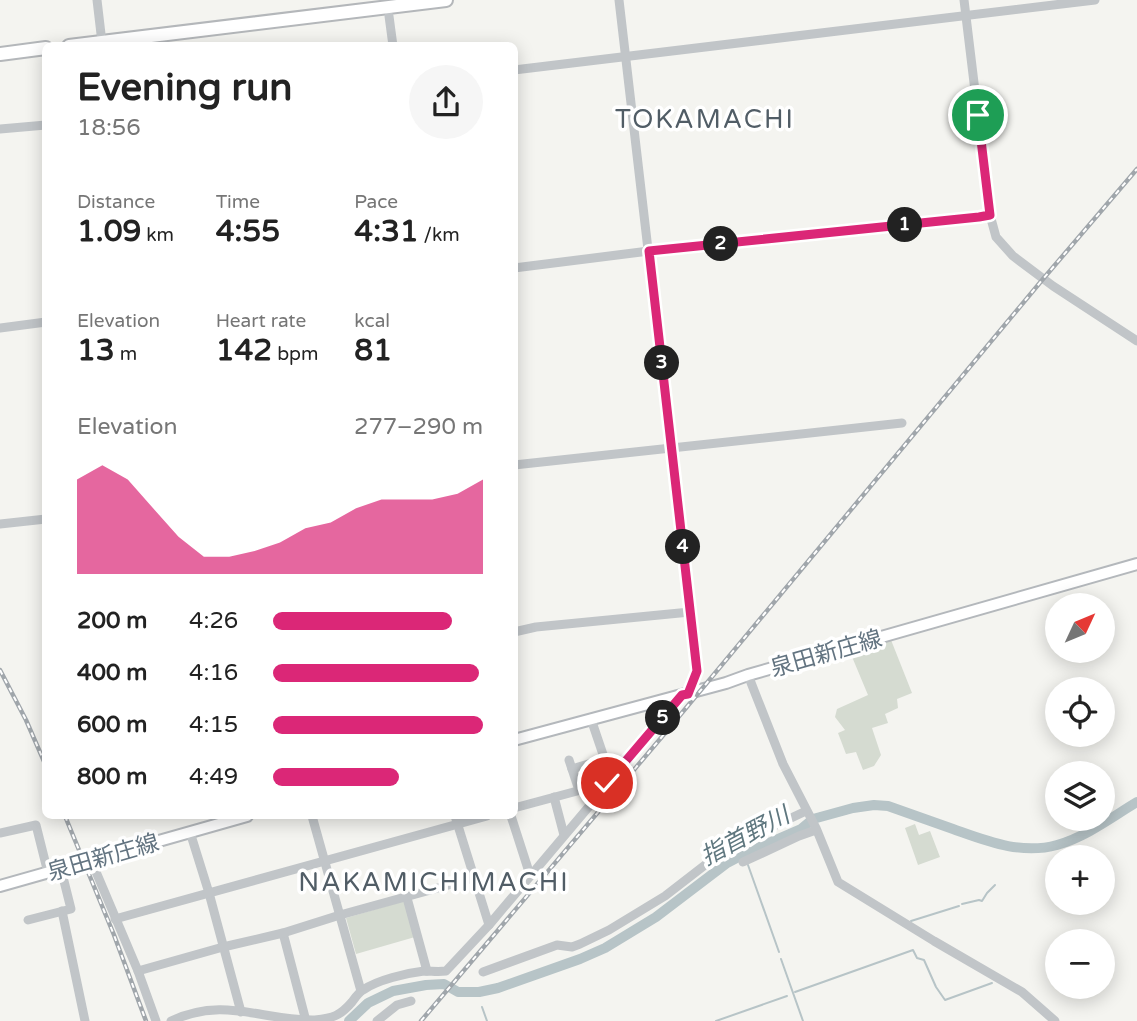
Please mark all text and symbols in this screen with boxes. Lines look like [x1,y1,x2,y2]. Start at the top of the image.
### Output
text: Evening run [77,65,292,111]
button: share [409,65,483,139]
pin [948,85,1008,145]
icon: arrive [959,96,997,134]
district label: TOKAMACHI [615,104,795,135]
text: 18:56 [77,114,141,142]
text: Distance [77,191,155,213]
text: Time [216,191,260,213]
text: Pace [354,191,398,213]
pin: 1 [888,208,922,243]
text: 1.09 [77,213,141,250]
text: 4:55 [216,213,280,250]
text: 4:31 [354,213,419,250]
text: 1 [899,213,910,235]
text: km [141,224,174,246]
text: /km [419,224,460,246]
pin: 2 [704,226,738,262]
text: 2 [715,232,726,254]
text: Elevation [77,310,160,332]
text: Heart rate [216,310,306,332]
text: kcal [354,310,390,332]
text: 13 [77,332,115,369]
text: 142 [216,332,272,369]
text: 81 [354,332,392,369]
text: m [115,343,137,365]
text: bpm [272,343,319,365]
pin: 3 [644,346,680,380]
text: 3 [656,351,667,373]
text: Elevation [77,413,178,441]
text: 277–290 m [354,413,483,441]
pin: 4 [666,530,700,564]
text: 4 [677,535,688,557]
north arrow [1045,593,1115,663]
map controls [1045,593,1115,999]
text: 200 m [77,607,147,635]
text: 4:26 [189,607,238,635]
street label: 泉田新庄線 [767,625,885,683]
text: 400 m [77,659,147,687]
text: 4:16 [189,659,238,687]
button: locate [1045,677,1115,747]
pin: 5 [646,700,680,736]
text: 5 [657,706,668,728]
text: 600 m [77,711,147,739]
text: 4:15 [189,711,238,739]
pin [577,753,637,813]
button: layers [1045,761,1115,831]
text: 800 m [77,763,147,791]
text: 4:49 [189,763,238,791]
icon: check [588,764,626,802]
water label: 指首野川 [696,800,797,872]
street label: 泉田新庄線 [44,829,162,887]
button: + [1045,845,1115,915]
district label: NAKAMICHIMACHI [298,867,570,898]
button: − [1045,929,1115,999]

